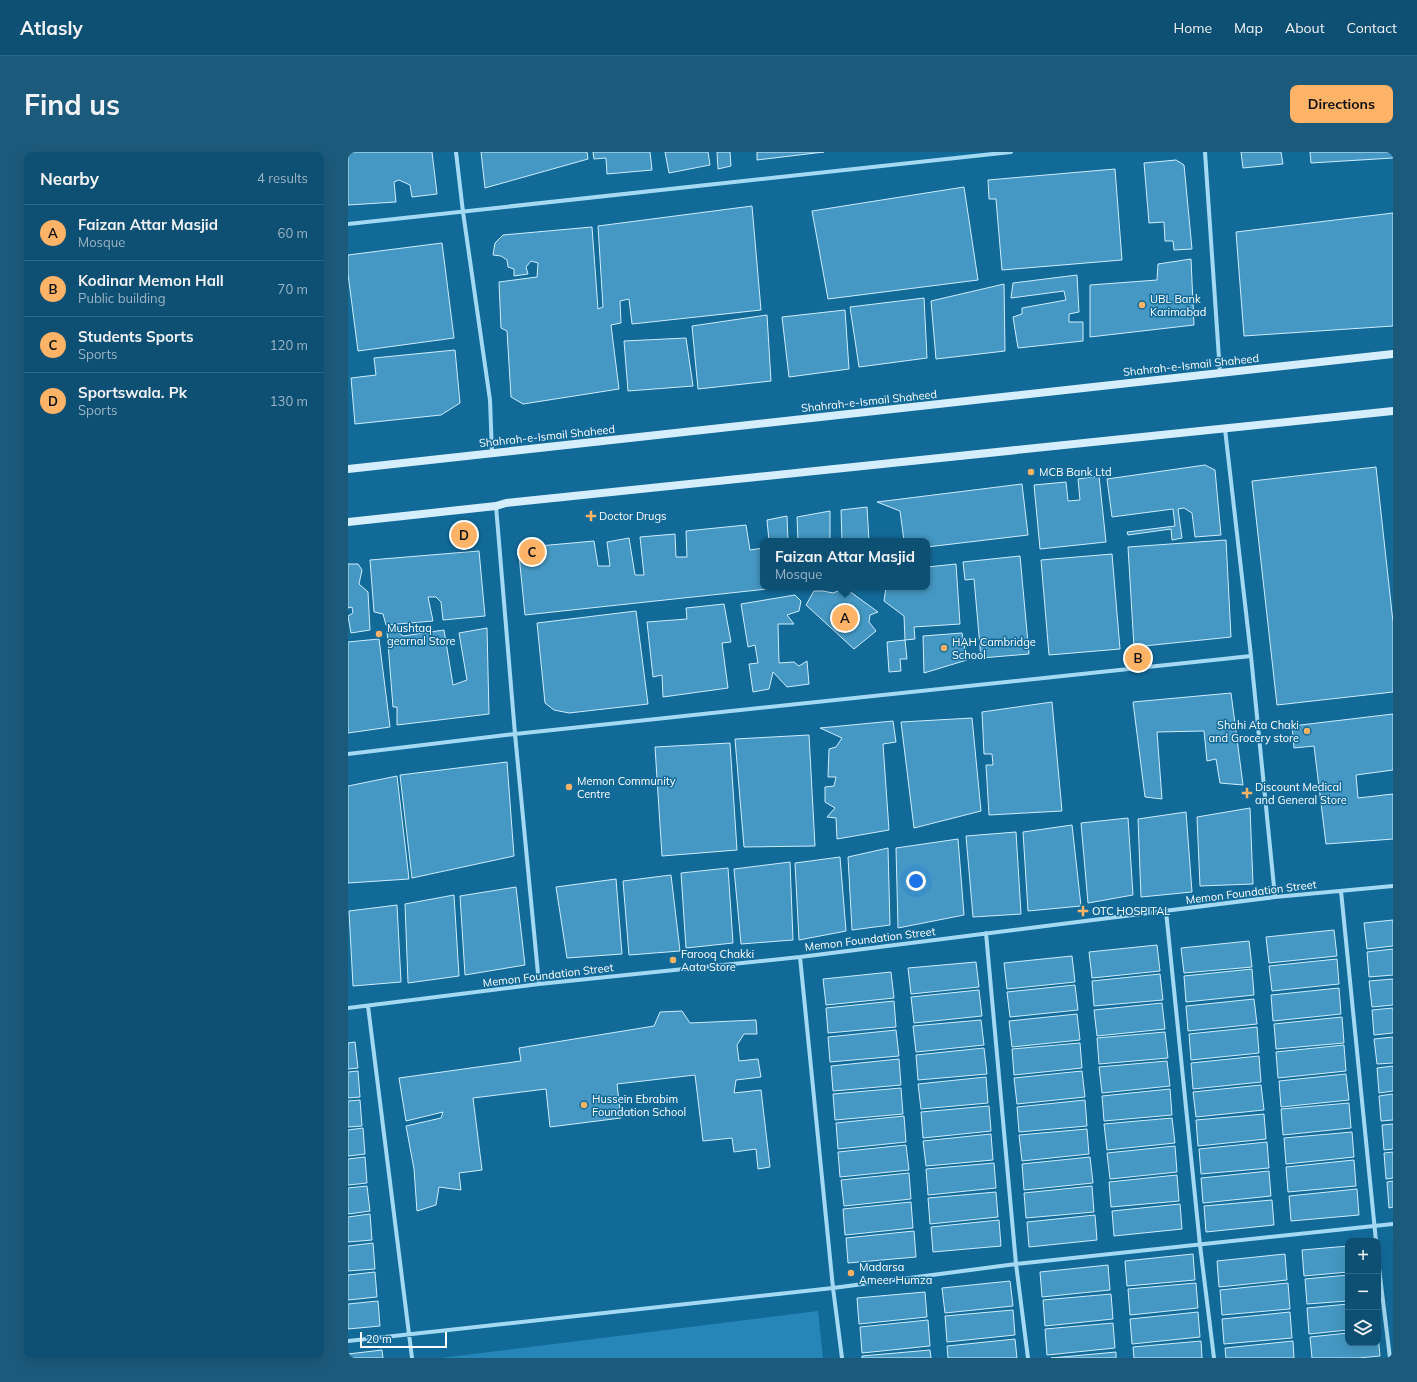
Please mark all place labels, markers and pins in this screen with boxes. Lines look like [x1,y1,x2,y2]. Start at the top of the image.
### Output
place label: UBL Bank Karimabad [1150,292,1206,319]
marker: UBL Bank Karimabad [1137,300,1147,310]
place label: MCB Bank Ltd [1039,465,1112,479]
marker: MCB Bank Ltd [1026,467,1036,477]
place label: Doctor Drugs [599,509,667,523]
marker: Doctor Drugs [586,511,596,521]
pin: D [451,520,477,550]
pin: C [519,537,545,567]
pin: A [832,603,858,633]
place label: Mushtaq gearnal Store [387,621,456,648]
marker: Mushtaq gearnal Store [374,629,384,639]
place label: HAH Cambridge School [952,635,1036,662]
marker: HAH Cambridge School [939,643,949,653]
pin: B [1125,643,1151,673]
place label: Shahi Ata Chaki and Grocery store [1209,718,1299,745]
marker: Shahi Ata Chaki and Grocery store [1302,726,1312,736]
place label: Memon Community Centre [577,774,676,801]
place label: Discount Medical and General Store [1255,780,1347,807]
marker: Memon Community Centre [564,782,574,792]
marker: Discount Medical and General Store [1242,788,1252,798]
place label: OTC HOSPITAL [1092,904,1170,918]
marker: OTC HOSPITAL [1077,905,1089,917]
place label: Farooq Chakki Aata Store [681,947,754,974]
marker: Farooq Chakki Aata Store [668,955,678,965]
place label: Hussein Ebrabim Foundation School [592,1092,686,1119]
marker: Hussein Ebrabim Foundation School [579,1100,589,1110]
place label: Madarsa Ameer Humza [859,1260,932,1287]
marker: Madarsa Ameer Humza [846,1268,856,1278]

